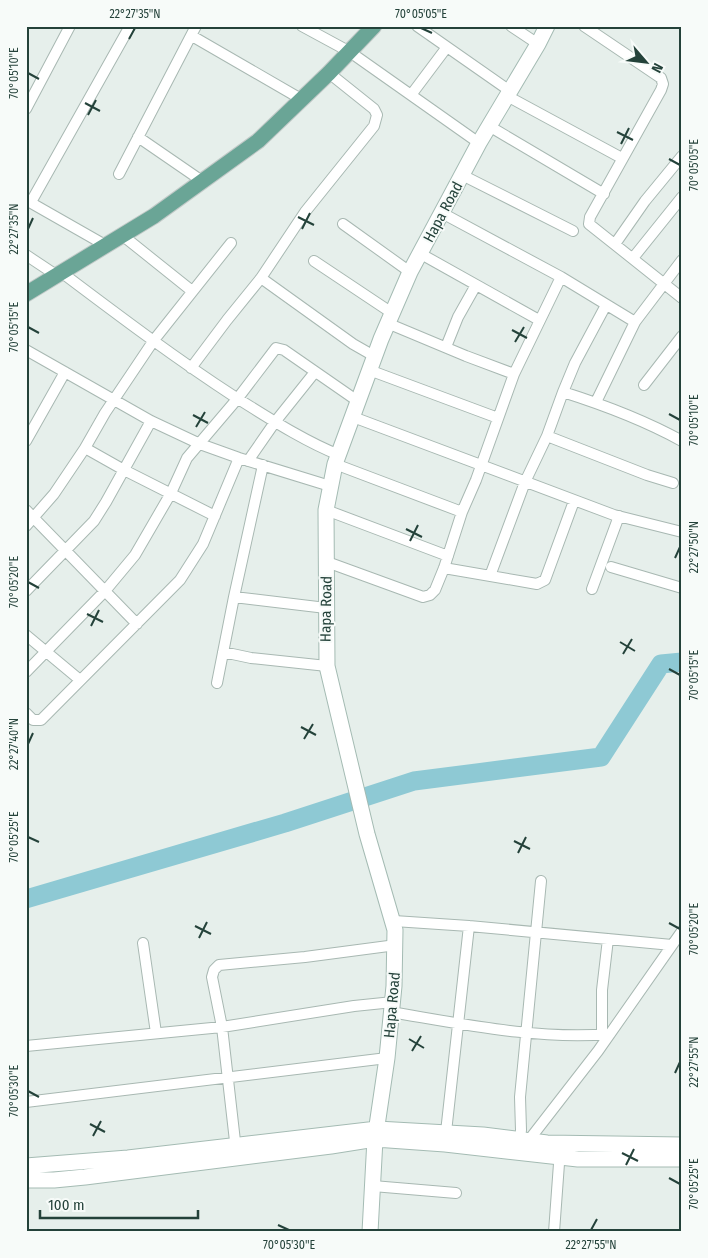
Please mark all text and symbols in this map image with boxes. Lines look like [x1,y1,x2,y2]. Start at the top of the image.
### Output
text: 22°27'35"N [109,7,161,21]
text: 70°05'05"E [395,7,447,21]
north arrow [620,38,670,88]
text: 70°05'10"E [7,47,21,99]
text: N [648,60,667,76]
text: 70°05'05"E [687,139,701,191]
street label: Hapa Road [419,179,467,245]
text: 22°27'35"N [7,203,21,255]
text: 70°05'15"E [7,301,21,352]
text: 70°05'10"E [687,394,701,446]
text: 22°27'50"N [687,521,701,573]
text: 70°05'20"E [7,556,21,608]
street label: Hapa Road [316,576,336,642]
text: 70°05'15"E [687,649,701,700]
text: 22°27'40"N [7,718,21,770]
text: 70°05'25"E [7,811,21,863]
text: 70°05'20"E [687,903,701,955]
street label: Hapa Road [380,971,404,1039]
text: 22°27'55"N [687,1036,701,1088]
text: 70°05'30"E [7,1065,21,1117]
text: 70°05'25"E [687,1158,701,1210]
scale bar [40,1188,198,1220]
text: 100 m [48,1196,85,1214]
text: 70°05'30"E [263,1238,315,1252]
text: 22°27'55"N [565,1238,617,1252]

